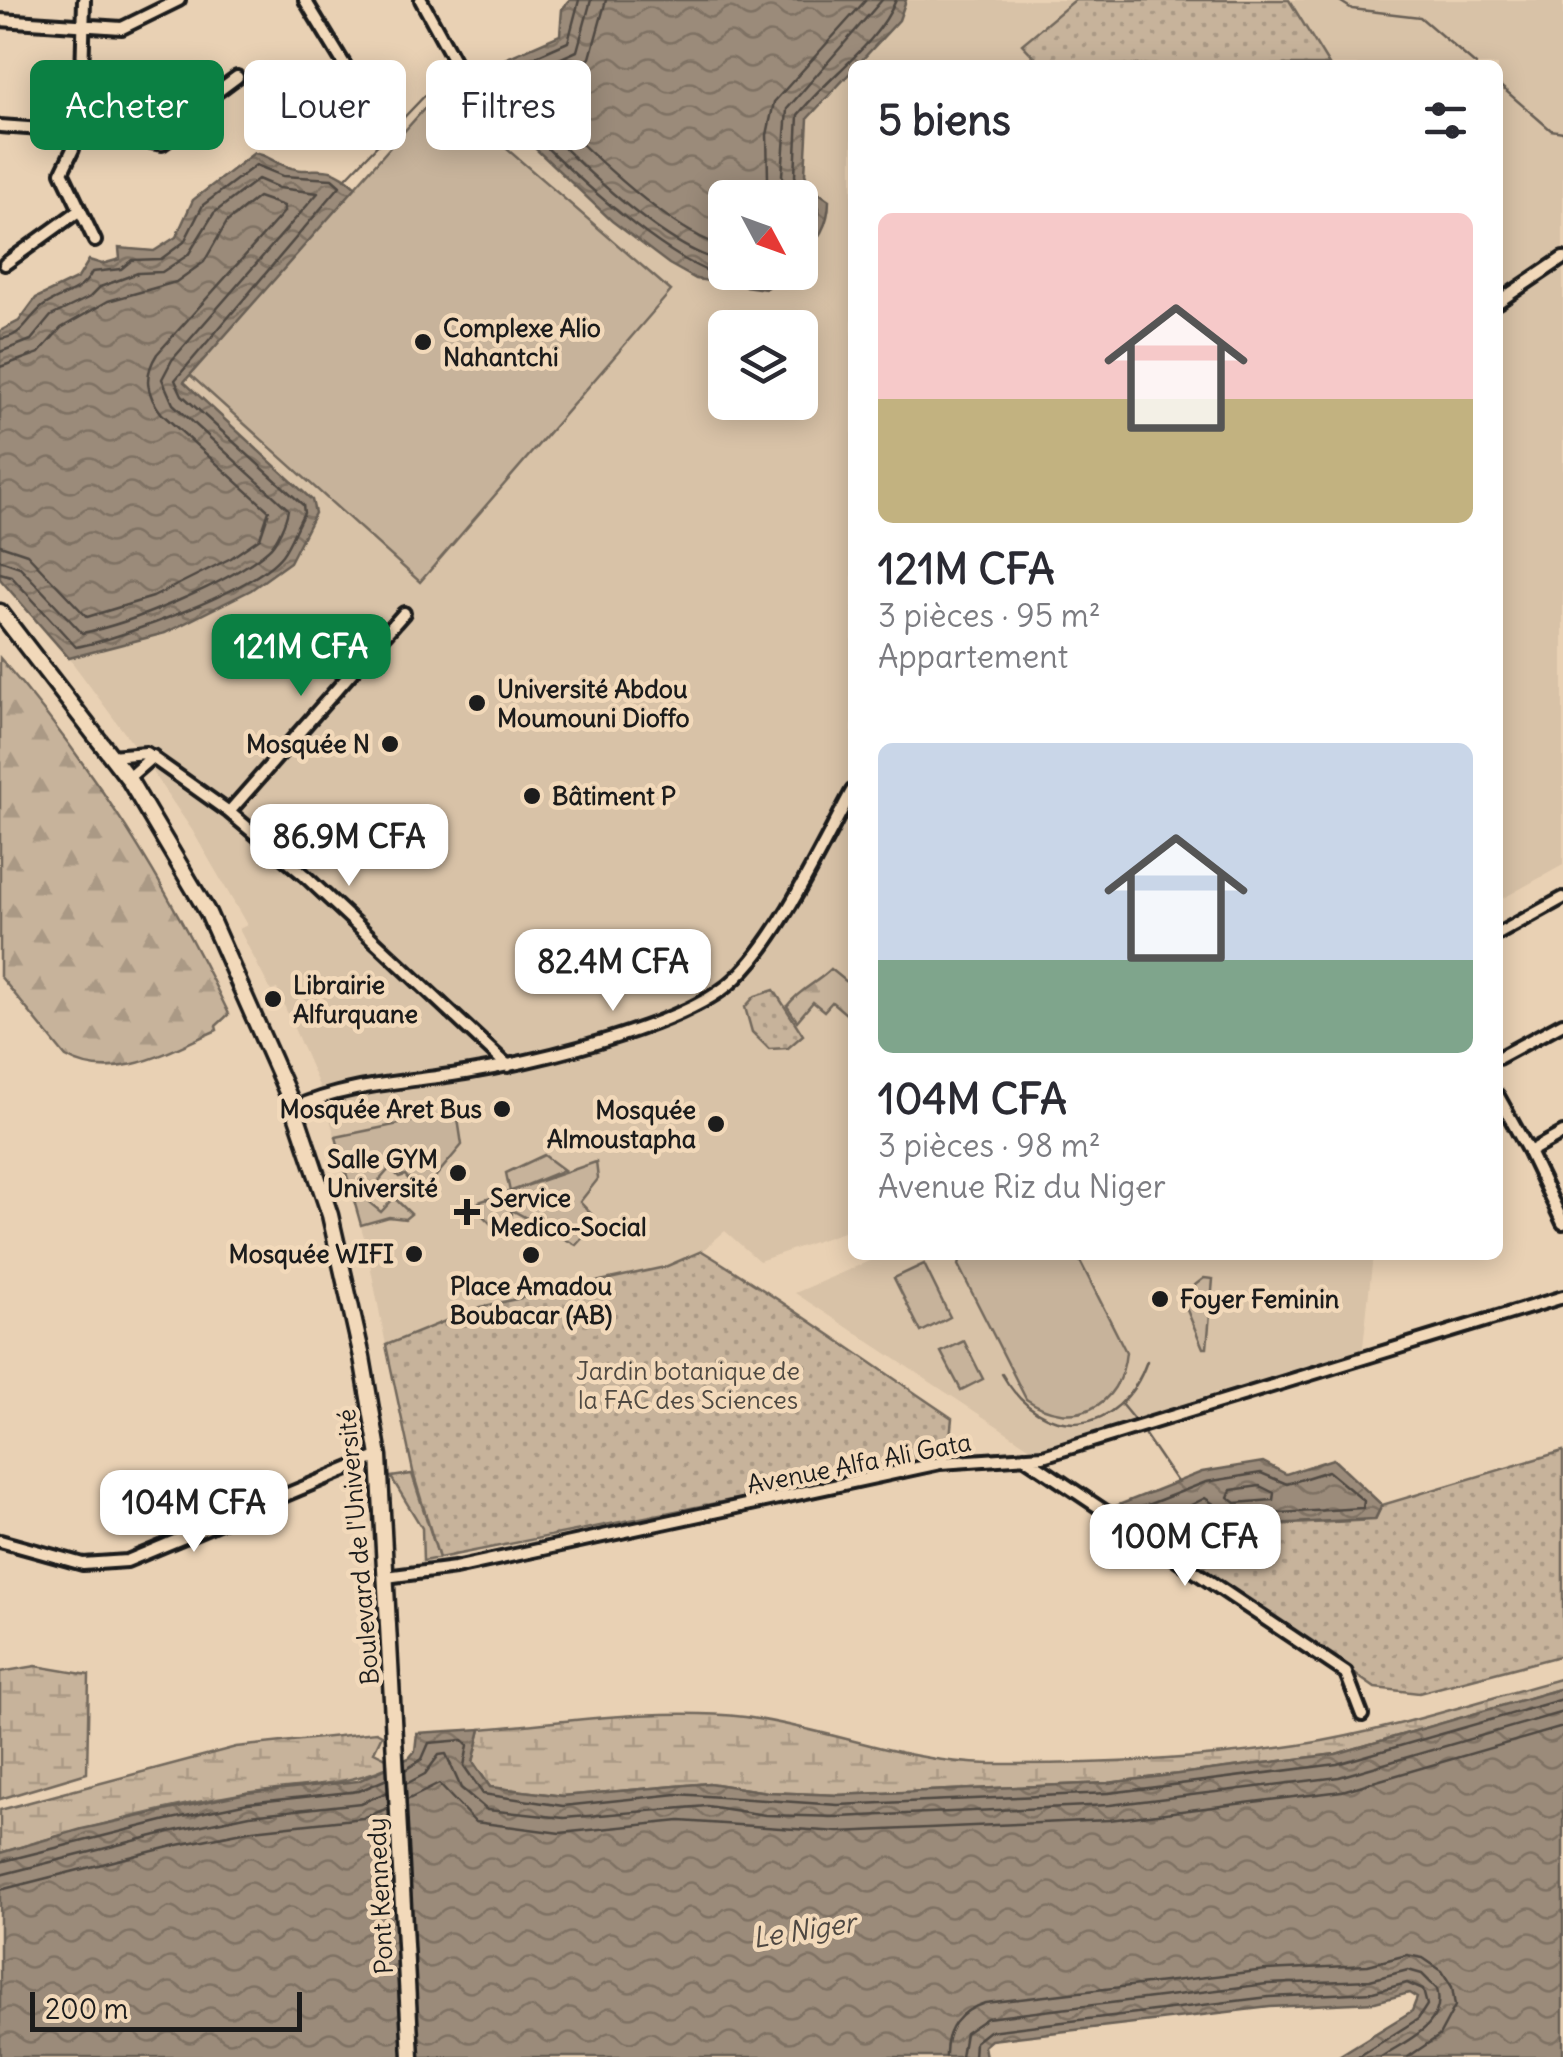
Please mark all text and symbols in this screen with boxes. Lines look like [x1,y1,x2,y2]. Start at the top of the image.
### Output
chip: Acheter [30,60,224,150]
chip: Louer [244,60,406,150]
chip: Filtres [426,60,591,150]
icon: filters [1418,93,1473,148]
text: 5 biens [878,94,1011,146]
north arrow [708,180,818,290]
map controls [708,180,818,420]
icon: home [1086,278,1266,458]
button: layers [708,310,818,420]
place label: Complexe Alio Nahantchi [443,312,601,373]
marker: Complexe Alio Nahantchi [412,331,434,353]
text: 121M CFA [878,543,1055,595]
text: 3 pièces · 95 m² [878,595,1101,636]
pin: 121M CFA [198,614,404,699]
text: 121M CFA [234,626,368,667]
text: Appartement [878,636,1068,677]
place label: Université Abdou Moumouni Dioffo [497,673,690,734]
marker: Université Abdou Moumouni Dioffo [466,692,488,714]
place label: Mosquée N [246,728,370,760]
marker: Mosquée N [379,733,401,755]
place label: Bâtiment P [552,780,676,812]
marker: Bâtiment P [521,785,543,807]
pin: 86.9M CFA [235,804,463,889]
icon: home [1086,808,1266,988]
text: 86.9M CFA [272,816,426,857]
pin: 82.4M CFA [499,929,727,1014]
text: 82.4M CFA [537,941,689,982]
place label: Librairie Alfurquane [293,969,418,1030]
marker: Librairie Alfurquane [262,988,284,1010]
text: 104M CFA [878,1073,1067,1125]
place label: Mosquée Aret Bus [280,1093,482,1125]
place label: Mosquée Almoustapha [547,1094,696,1155]
marker: Mosquée Aret Bus [491,1098,513,1120]
marker: Mosquée Almoustapha [705,1113,727,1135]
text: 3 pièces · 98 m² [878,1125,1101,1166]
place label: Salle GYM Université [327,1143,438,1204]
marker: Salle GYM Université [447,1162,469,1184]
text: Avenue Riz du Niger [878,1166,1166,1207]
place label: Service Medico-Social [490,1182,647,1243]
marker: Service Medico-Social [454,1199,480,1225]
place label: Mosquée WIFI [229,1238,394,1270]
marker: Mosquée WIFI [403,1243,425,1265]
marker: Place Amadou Boubacar (AB) [520,1244,542,1266]
place label: Place Amadou Boubacar (AB) [450,1270,612,1331]
place label: Foyer Feminin [1180,1283,1340,1315]
marker: Foyer Feminin [1149,1288,1171,1310]
park label: Jardin botanique de la FAC des Sciences [576,1355,800,1416]
street label: Boulevard de l'Université [330,1408,386,1686]
street label: Avenue Alfa Ali Gata [744,1426,974,1500]
pin: 104M CFA [91,1470,297,1555]
text: 104M CFA [122,1482,266,1523]
pin: 100M CFA [1082,1504,1288,1589]
text: 100M CFA [1112,1516,1258,1557]
street label: Pont Kennedy [360,1817,400,1975]
water label: Le Niger [750,1904,862,1956]
scale bar [30,1987,302,2032]
text: 200 m [45,1991,128,2027]

